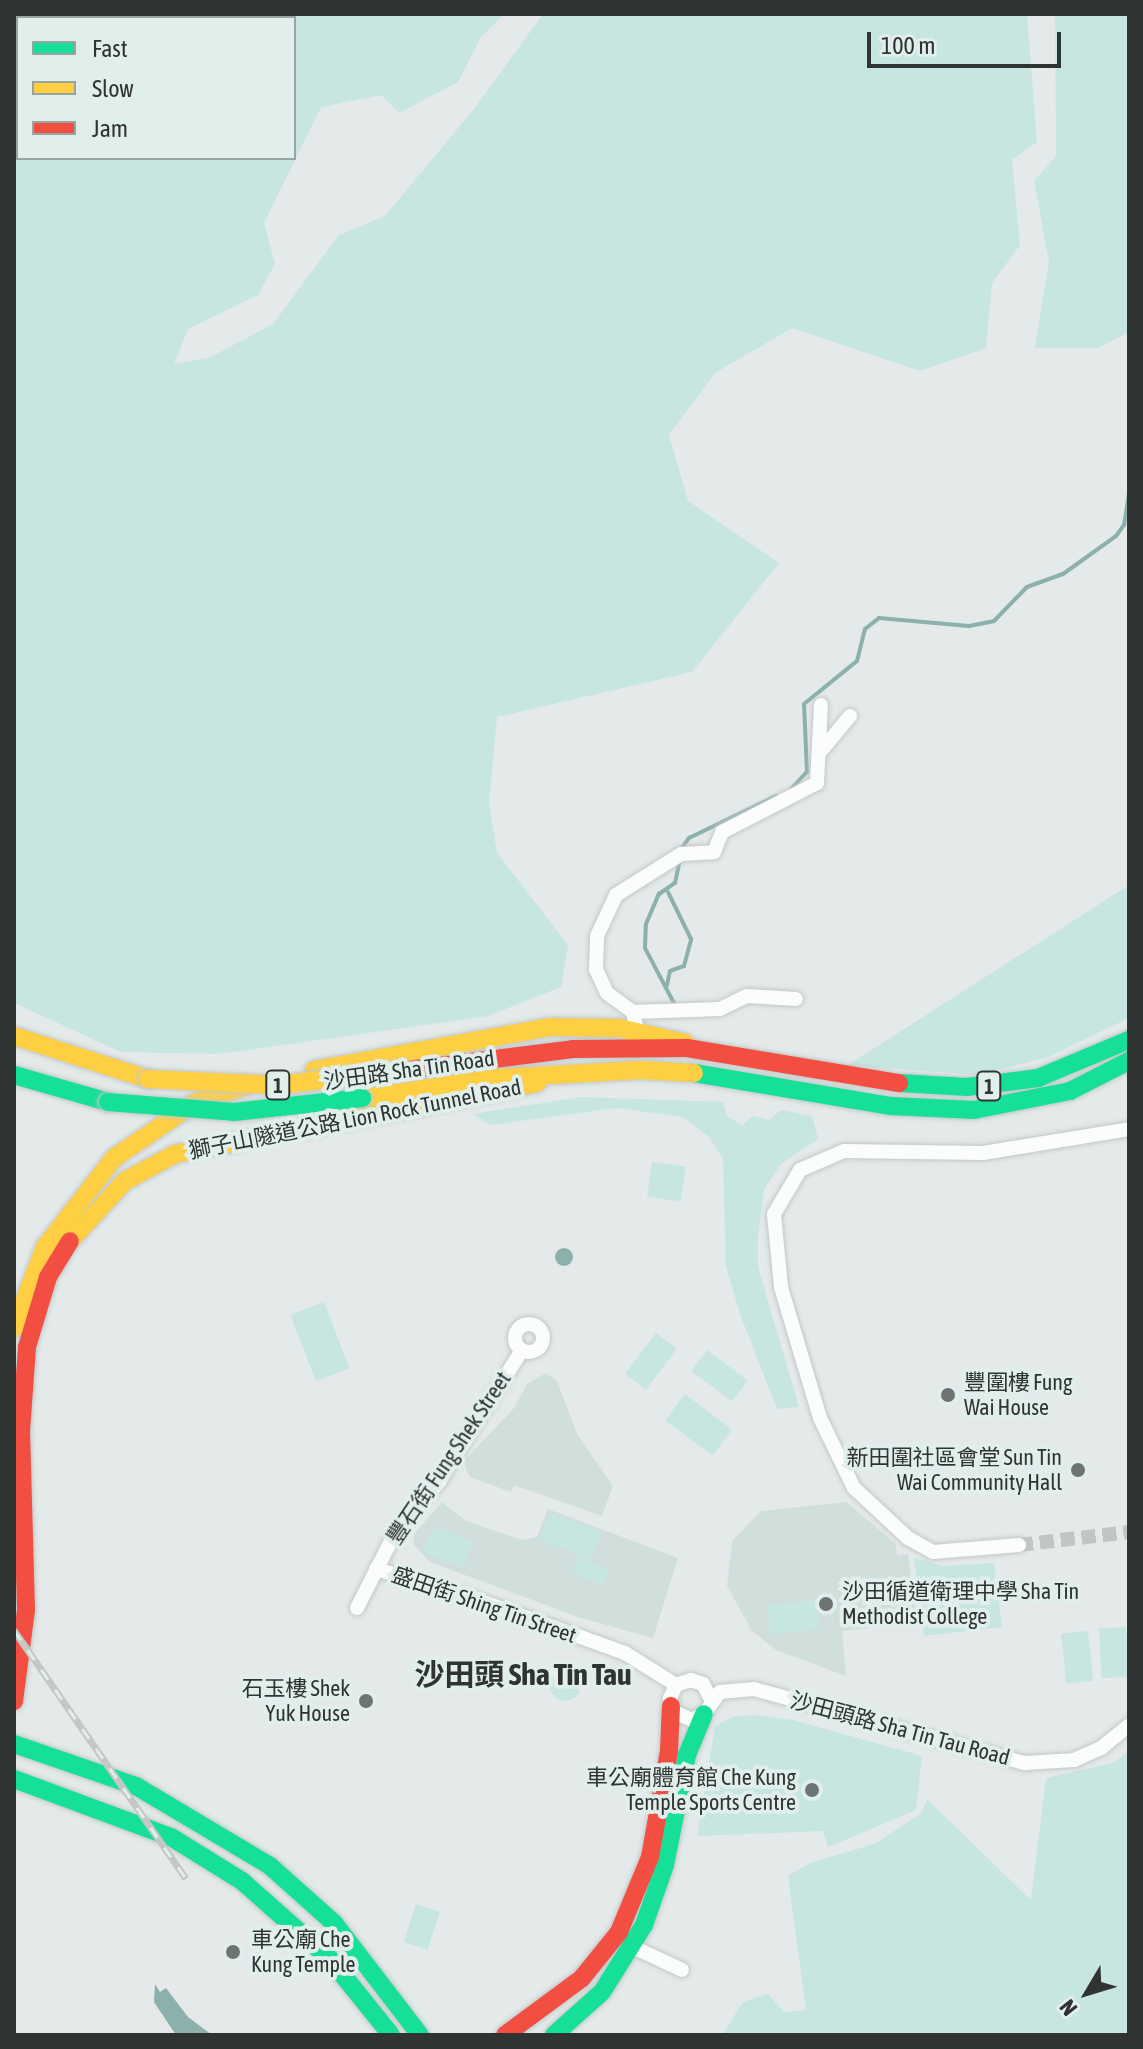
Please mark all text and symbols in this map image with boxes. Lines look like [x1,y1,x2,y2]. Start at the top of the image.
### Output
legend [16,16,296,160]
scale bar [871,16,1065,66]
text: 100 m [881,32,935,59]
text: Fast [92,35,128,62]
text: Slow [92,75,134,102]
text: Jam [92,115,128,142]
street label: 沙田路 Sha Tin Road [322,1045,496,1095]
road number: 1 [264,1069,292,1101]
road number: 1 [975,1070,1003,1102]
street label: 獅子山隧道公路 Lion Rock Tunnel Road [187,1074,523,1164]
street label: 豐石街 Fung Shek Street [381,1367,517,1549]
place label: 豐圍樓 Fung Wai House [964,1369,1072,1420]
marker: 豐圍樓 Fung Wai House [939,1386,957,1404]
place label: 新田圍社區會堂 Sun Tin Wai Community Hall [846,1444,1062,1496]
marker: 新田圍社區會堂 Sun Tin Wai Community Hall [1069,1461,1087,1479]
street label: 盛田街 Shing Tin Street [388,1561,580,1649]
place label: 沙田循道衛理中學 Sha Tin Methodist College [842,1578,1079,1630]
marker: 沙田循道衛理中學 Sha Tin Methodist College [817,1595,835,1613]
district label: 沙田頭 Sha Tin Tau [415,1656,631,1692]
place label: 石玉樓 Shek Yuk House [241,1675,350,1726]
street label: 沙田頭路 Sha Tin Tau Road [787,1687,1013,1771]
marker: 石玉樓 Shek Yuk House [357,1692,375,1710]
place label: 車公廟體育館 Che Kung Temple Sports Centre [586,1764,796,1816]
marker: 車公廟體育館 Che Kung Temple Sports Centre [803,1781,821,1799]
place label: 車公廟 Che Kung Temple [251,1926,356,1978]
marker: 車公廟 Che Kung Temple [222,1941,244,1963]
north arrow [1047,1953,1127,2033]
text: N [1054,1995,1082,2021]

